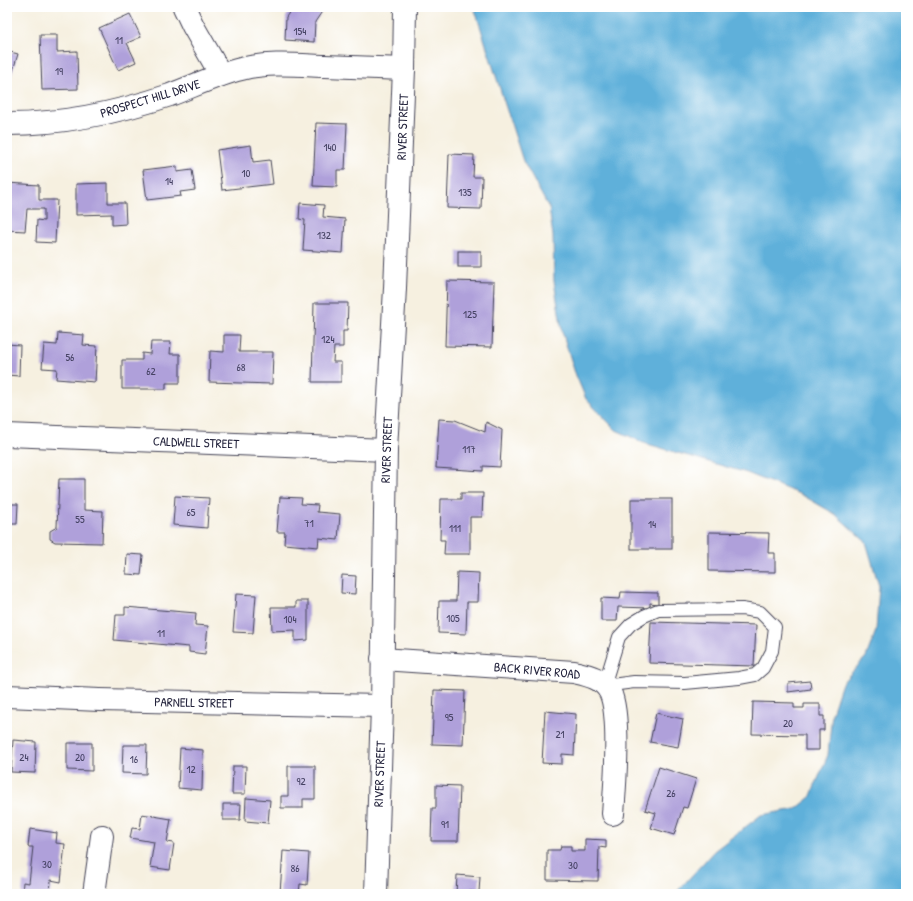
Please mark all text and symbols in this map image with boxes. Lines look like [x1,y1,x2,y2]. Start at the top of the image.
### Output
house number: 154 [294,24,306,38]
house number: 11 [115,33,123,47]
house number: 19 [55,64,63,78]
street label: PROSPECT HILL DRIVE [98,74,202,122]
street label: RIVER STREET [392,93,412,161]
house number: 140 [323,140,337,154]
house number: 10 [242,166,251,180]
house number: 14 [165,174,173,188]
house number: 135 [458,185,472,199]
house number: 132 [317,228,331,242]
house number: 125 [463,307,477,321]
house number: 124 [321,332,335,346]
house number: 56 [65,350,75,364]
house number: 68 [236,360,246,374]
house number: 62 [146,364,156,378]
street label: RIVER STREET [376,416,396,484]
street label: CALDWELL STREET [152,431,240,453]
house number: 117 [462,442,476,456]
house number: 65 [186,505,196,519]
house number: 55 [75,512,85,526]
house number: 71 [304,516,314,530]
house number: 14 [648,517,656,531]
house number: 111 [449,521,461,535]
house number: 105 [446,611,460,625]
house number: 104 [283,612,297,626]
house number: 11 [157,626,165,640]
street label: BACK RIVER ROAD [493,657,582,683]
street label: PARNELL STREET [154,692,235,712]
house number: 95 [445,710,454,724]
house number: 20 [783,716,793,730]
house number: 21 [555,727,565,741]
street label: RIVER STREET [369,740,389,808]
house number: 24 [19,750,29,764]
house number: 20 [75,750,85,764]
house number: 16 [130,752,139,766]
house number: 12 [186,762,196,776]
house number: 92 [296,774,306,788]
house number: 26 [666,786,676,800]
house number: 91 [441,817,449,831]
house number: 30 [42,857,52,871]
house number: 30 [568,858,578,872]
house number: 86 [290,861,300,875]

